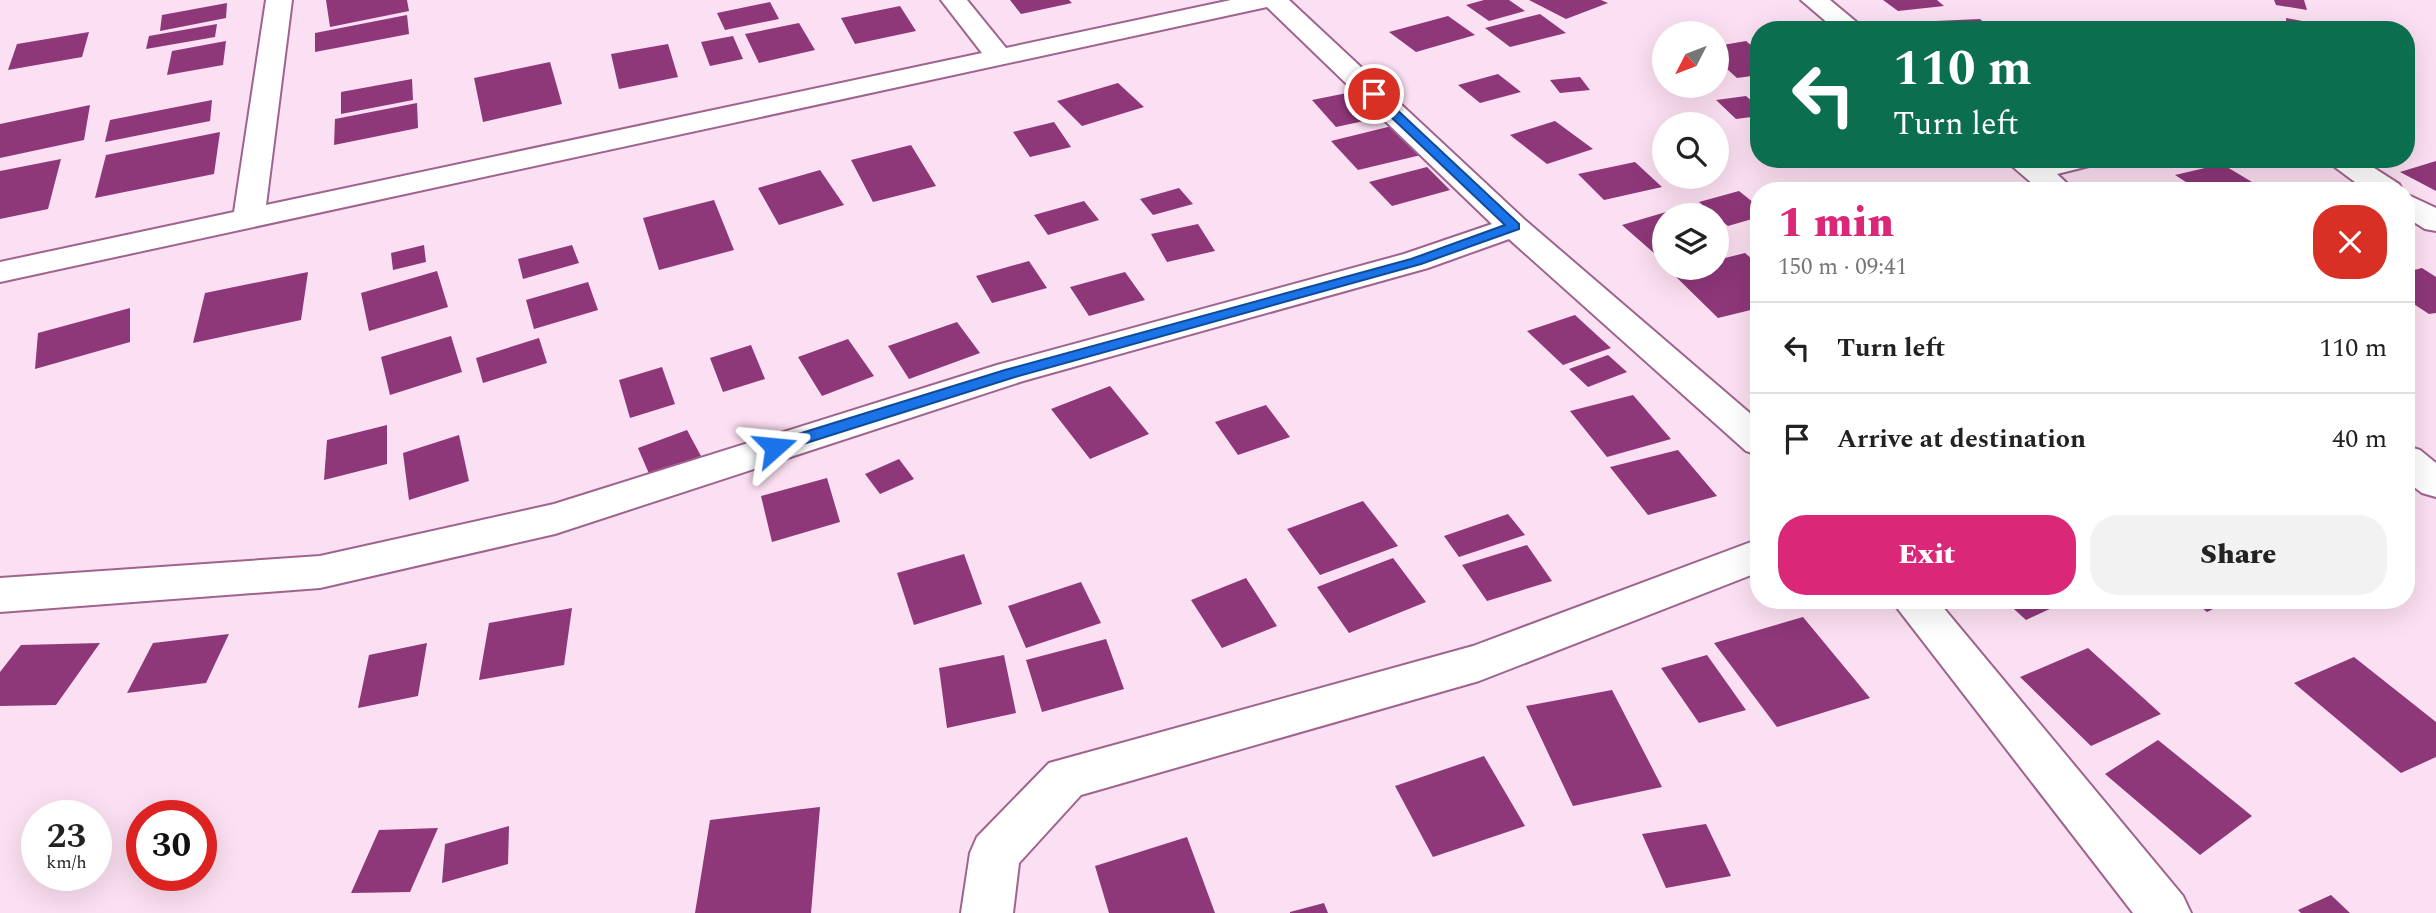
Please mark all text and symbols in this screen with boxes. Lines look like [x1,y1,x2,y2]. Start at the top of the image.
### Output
north arrow [1652,21,1729,98]
map controls [1652,21,1729,280]
text: 110 m [1893,32,2032,107]
icon: left [1778,49,1869,140]
pin [1344,64,1404,124]
icon: arrive [1355,75,1393,113]
text: Turn left [1893,100,2019,149]
button: search [1652,112,1729,189]
text: 1 min [1778,192,1894,255]
button: layers [1652,203,1729,280]
button: close [2313,205,2387,279]
text: 150 m · 09:41 [1778,250,1907,285]
text: Turn left [1837,328,1945,368]
text: 110 m [2319,328,2387,368]
icon: left [1778,329,1816,367]
position arrow [738,410,812,484]
text: Arrive at destination [1837,419,2086,459]
text: 40 m [2332,419,2387,459]
icon: arrive [1778,420,1816,458]
button: Exit [1778,515,2076,595]
button: Share [2090,515,2387,595]
speed limit sign: 30 [126,800,217,891]
text: 23 [47,810,86,863]
text: km/h [46,849,87,876]

